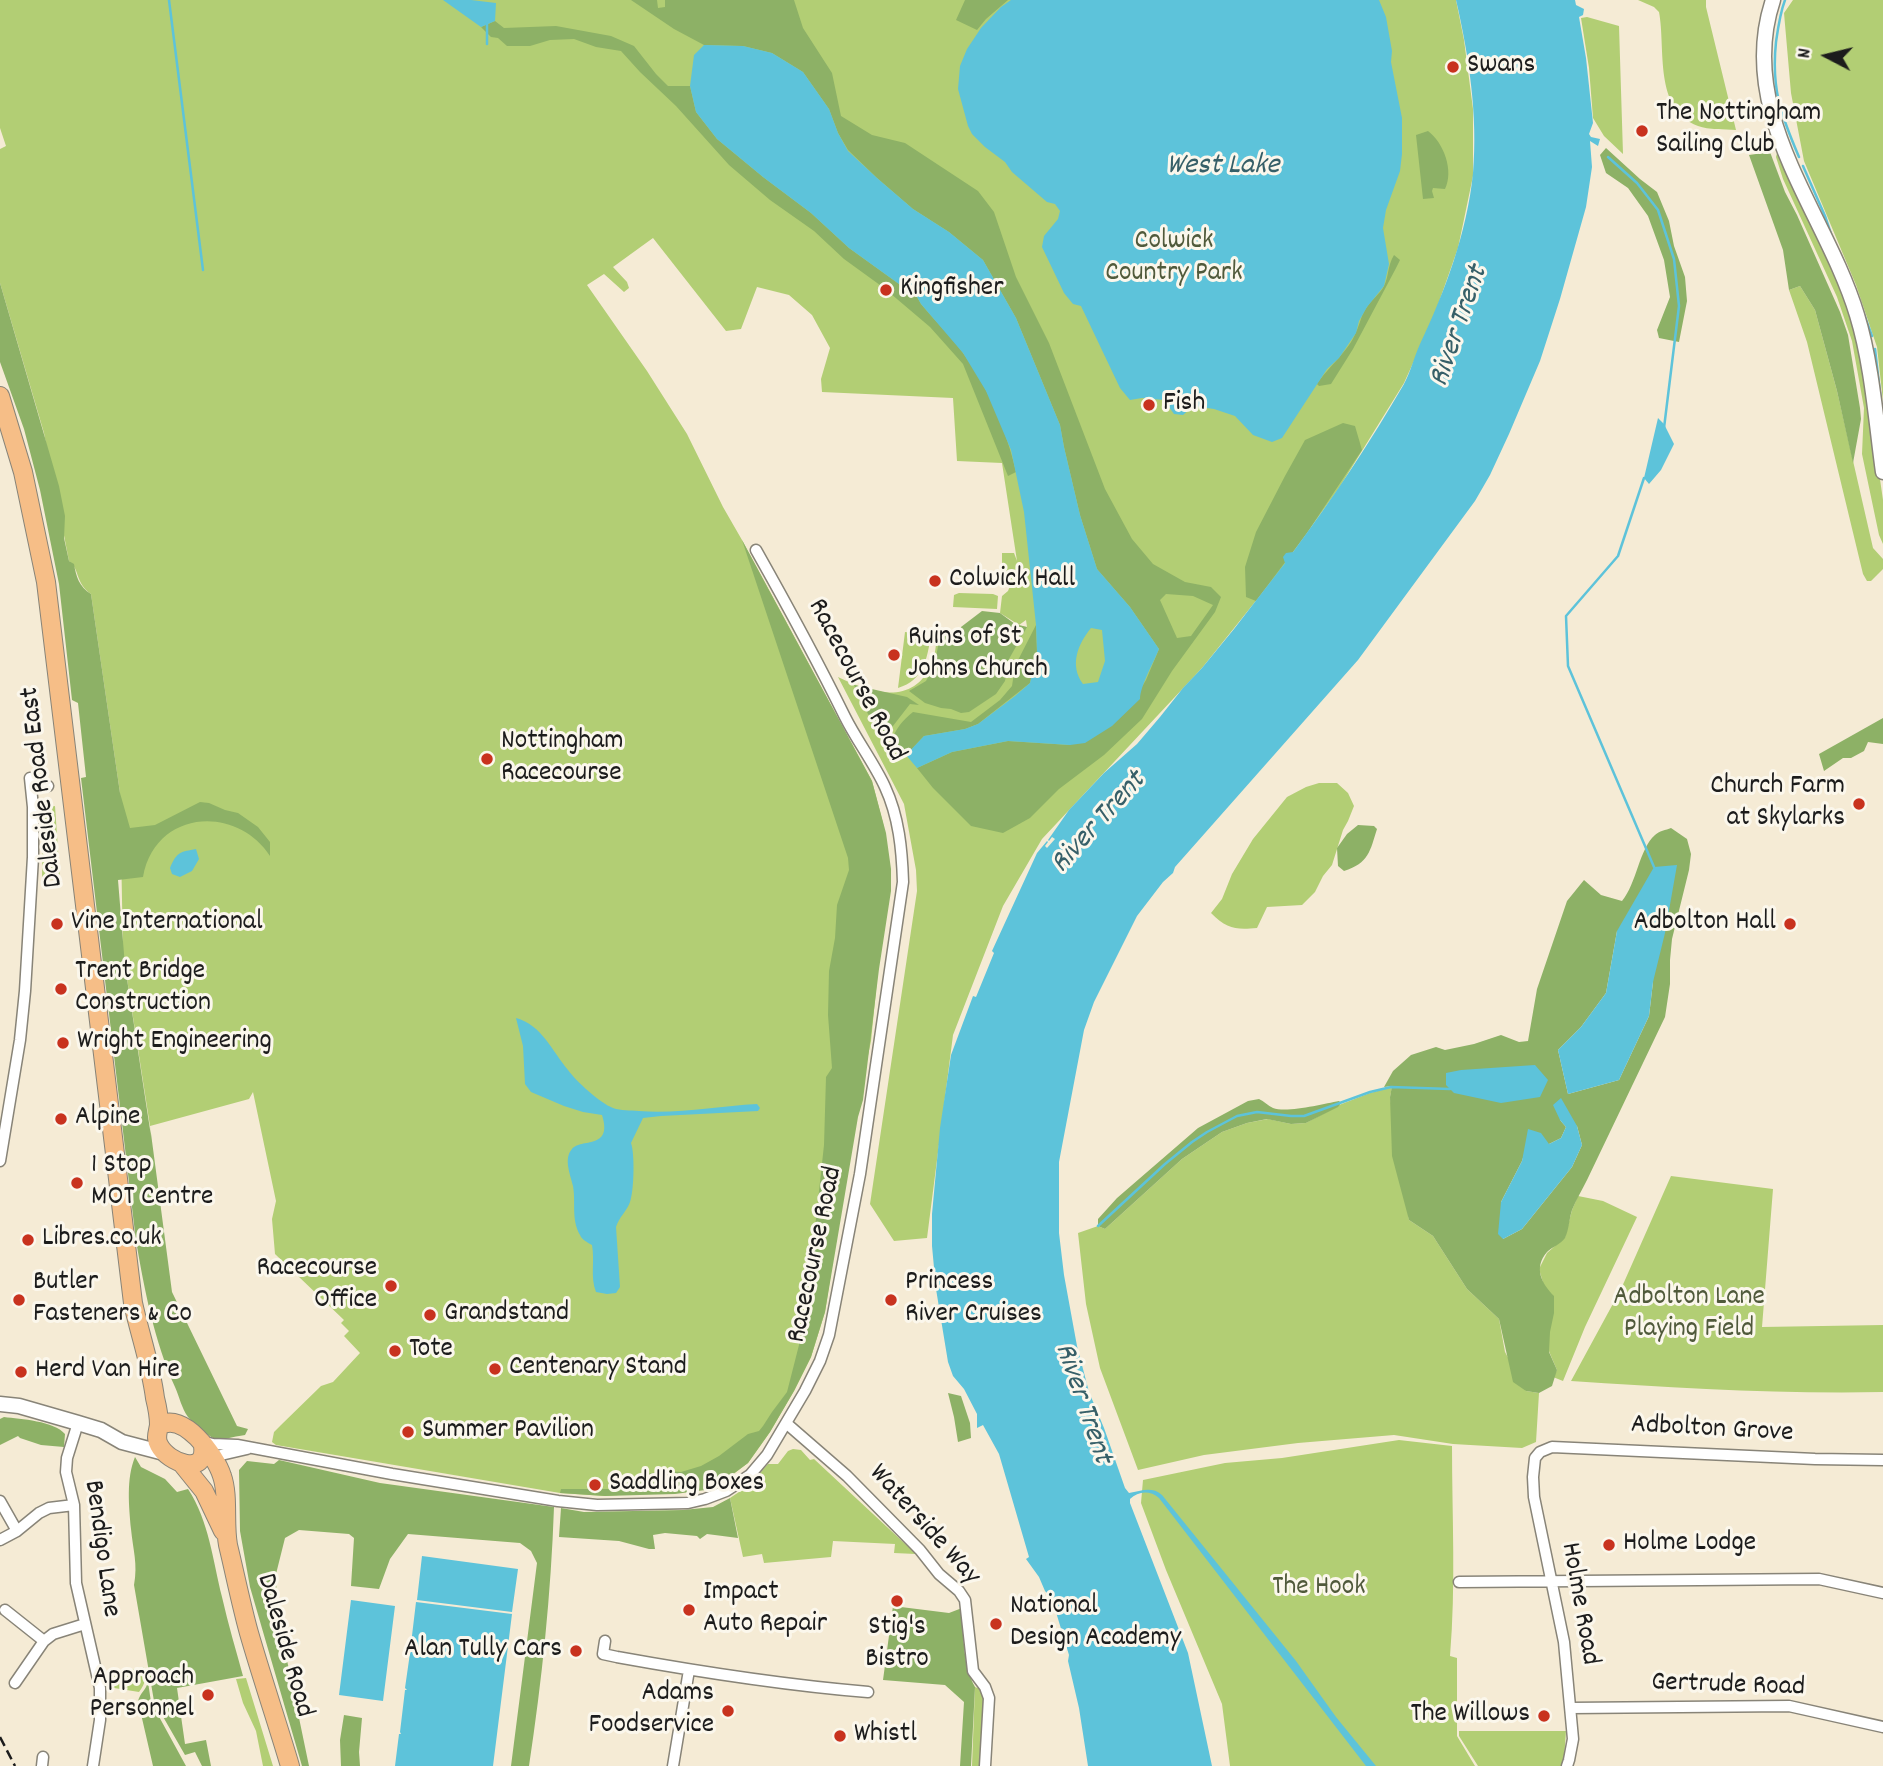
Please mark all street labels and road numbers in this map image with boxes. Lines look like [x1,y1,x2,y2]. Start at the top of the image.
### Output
street label: Racecourse Road [798,594,912,768]
street label: Daleside Road East [15,685,73,889]
street label: Racecourse Road [782,1164,852,1346]
street label: Adbolton Grove [1630,1410,1794,1452]
street label: Waterside Way [860,1458,986,1594]
street label: Bendigo Lane [74,1478,126,1620]
street label: Holme Road [1551,1540,1605,1668]
street label: Daleside Road [246,1570,320,1722]
street label: Gertrude Road [1651,1668,1805,1706]

